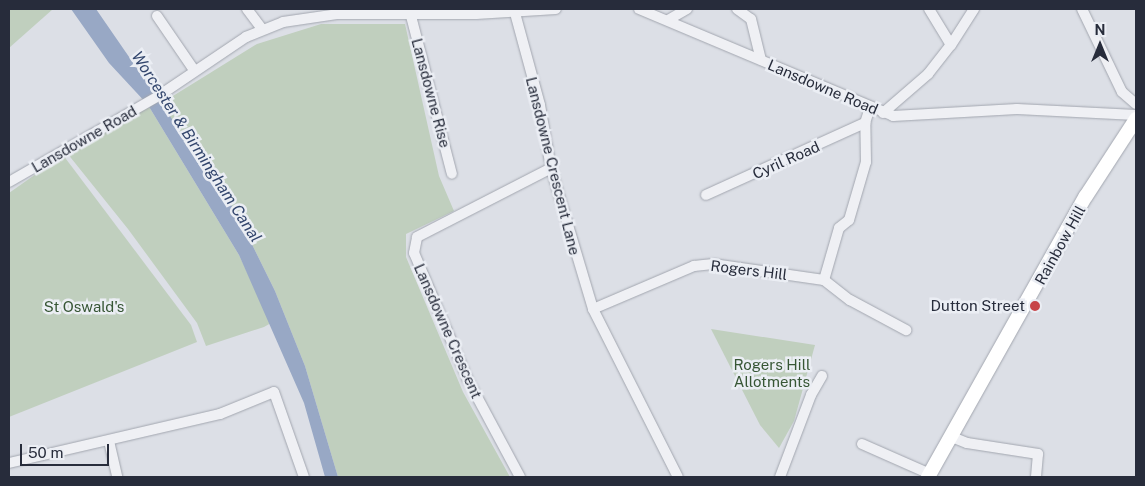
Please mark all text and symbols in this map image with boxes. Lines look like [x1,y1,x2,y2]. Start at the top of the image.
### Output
north arrow [1075,20,1125,70]
text: N [1095,22,1105,38]
street label: Lansdowne Rise [408,36,454,150]
water label: Worcester & Birmingham Canal [127,48,265,246]
street label: Lansdowne Road [765,56,881,118]
street label: Lansdowne Crescent Lane [522,75,584,257]
street label: Lansdowne Road [28,102,140,176]
street label: Cyril Road [750,137,822,183]
street label: Rainbow Hill [1031,202,1089,288]
street label: Rogers Hill [710,256,788,284]
street label: Lansdowne Crescent [410,261,486,401]
place label: Dutton Street [931,297,1025,315]
park label: St Oswald's [44,298,124,316]
marker: Dutton Street [1029,300,1041,312]
park label: Rogers Hill Allotments [733,355,811,390]
scale bar [22,434,111,466]
text: 50 m [28,444,63,461]

